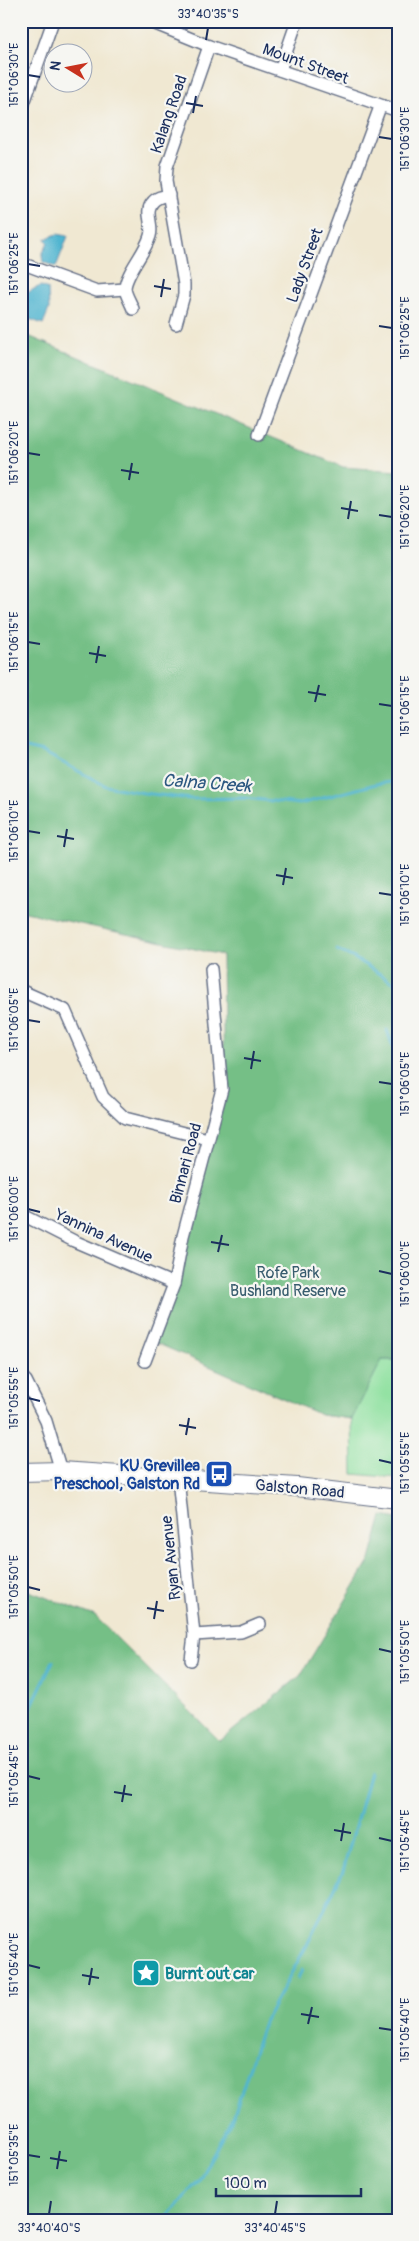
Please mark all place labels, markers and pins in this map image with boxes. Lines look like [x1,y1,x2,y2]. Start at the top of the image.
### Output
place label: KU Grevillea Preschool, Galston Rd [53,1456,201,1494]
bus stop icon: KU Grevillea Preschool, Galston Rd [204,1459,234,1489]
place icon: Burnt out car [131,1958,161,1988]
place label: Burnt out car [165,1964,255,1984]

